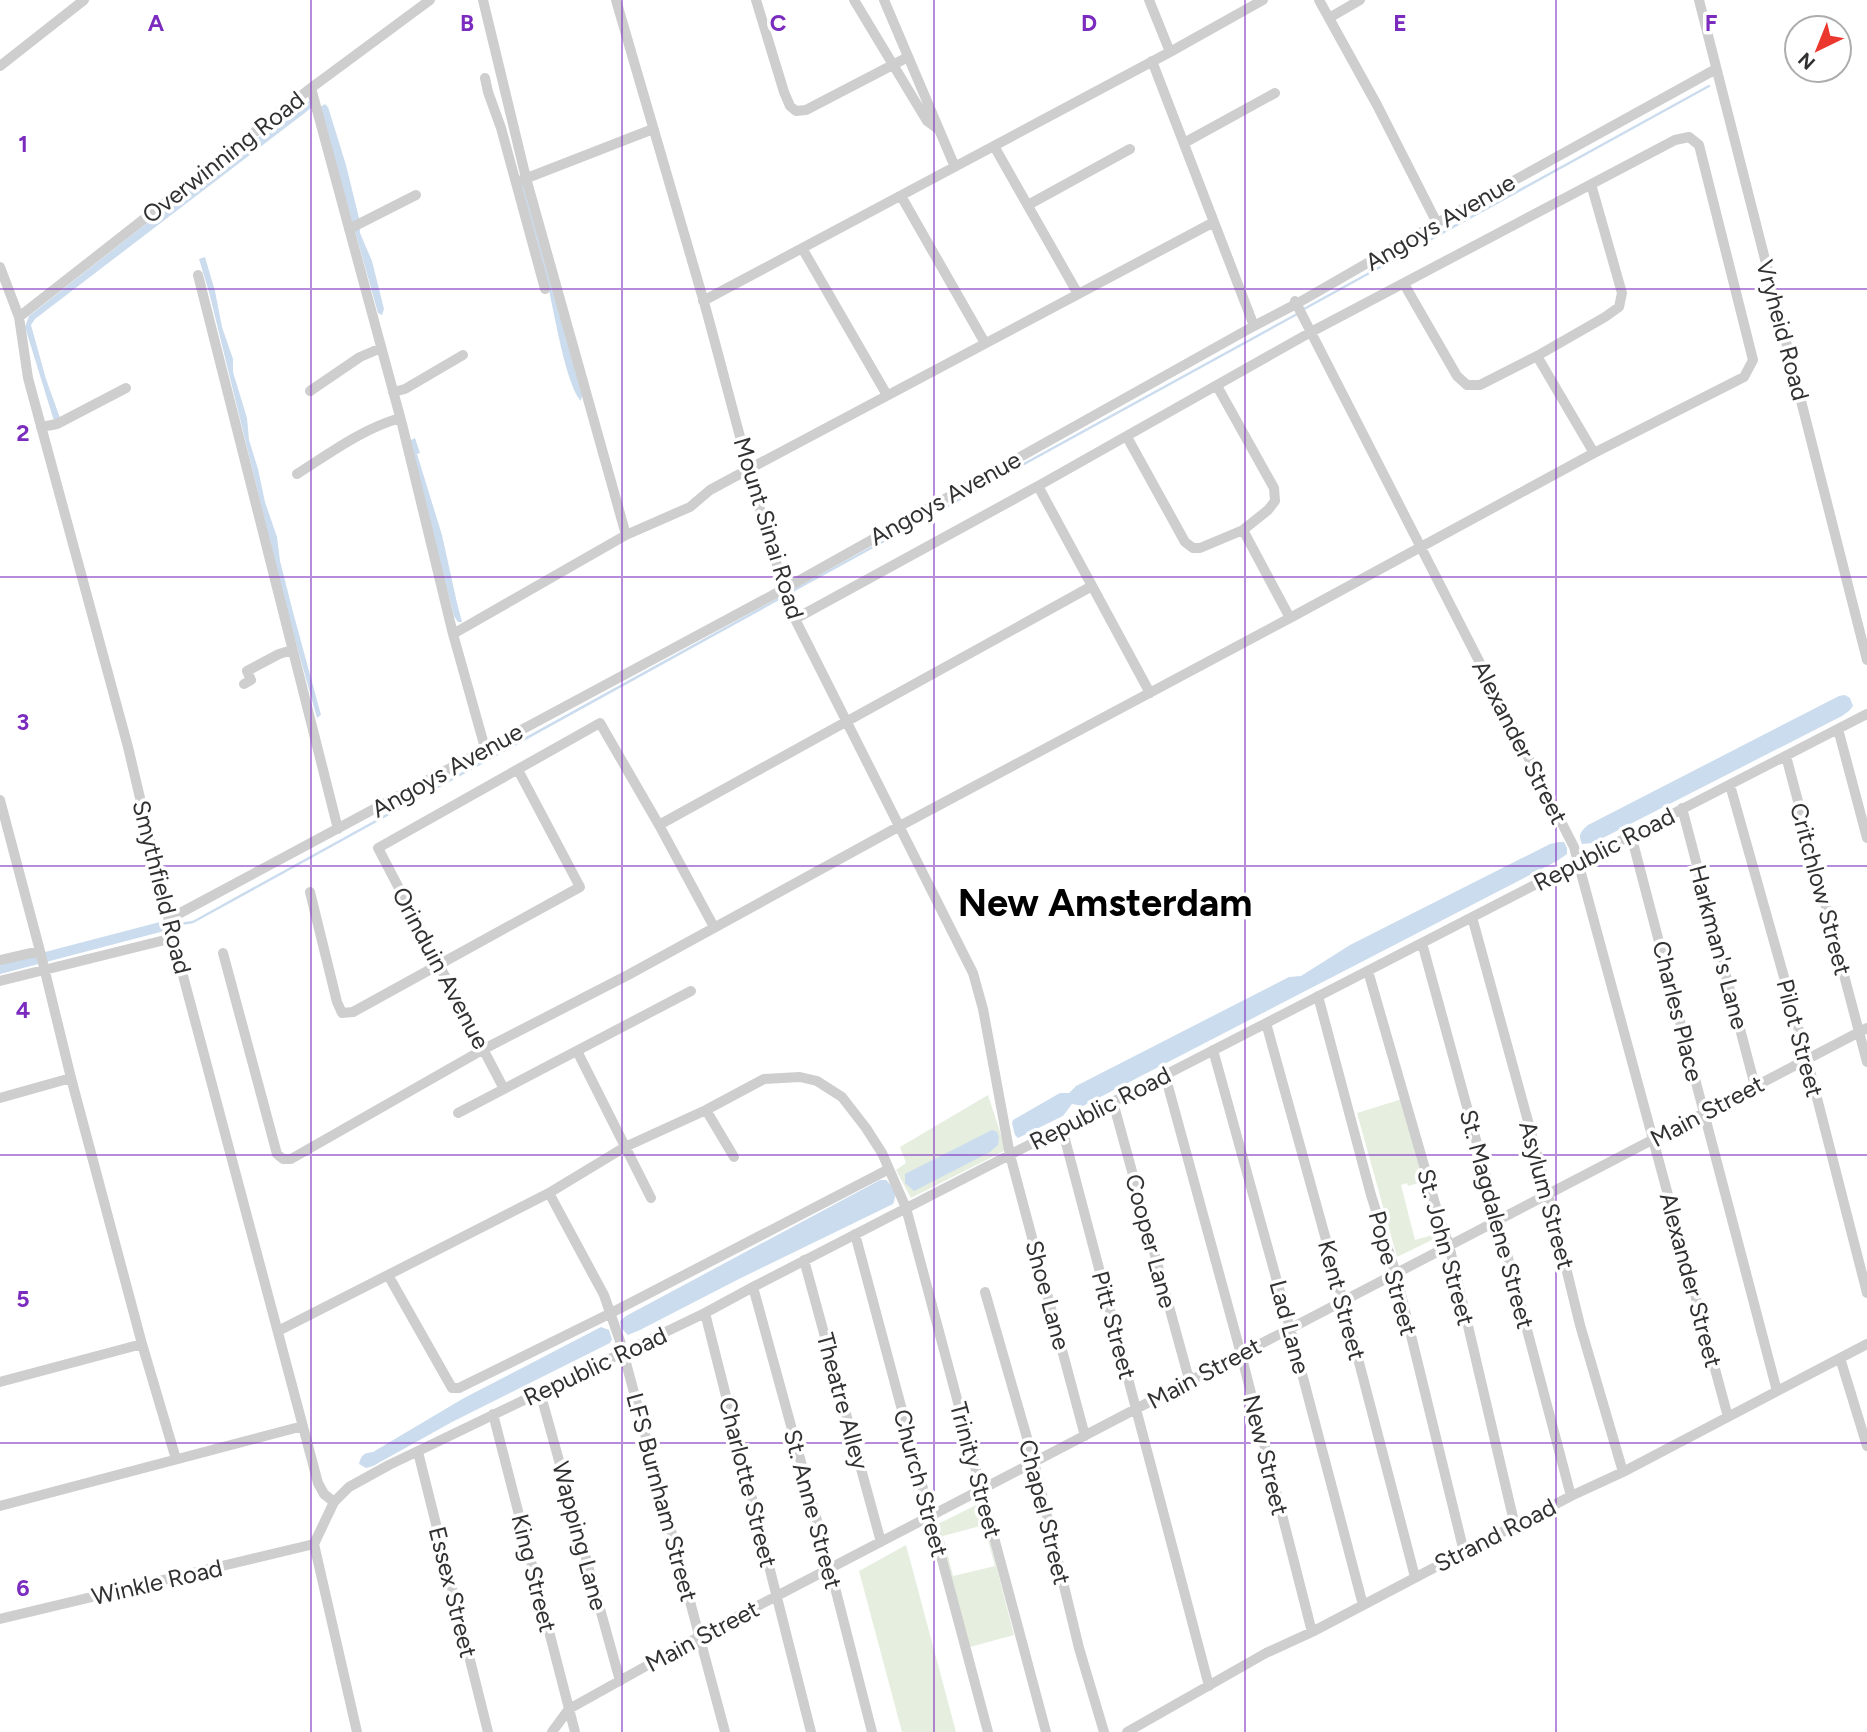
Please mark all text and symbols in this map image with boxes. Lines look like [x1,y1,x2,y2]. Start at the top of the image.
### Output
text: A [148,9,165,37]
text: B [460,9,474,37]
text: C [770,9,787,37]
text: D [1081,9,1097,37]
text: E [1393,9,1407,37]
text: F [1705,9,1718,37]
north arrow [1783,14,1853,84]
text: N [1794,48,1820,74]
street label: Overwinning Road [136,85,310,229]
text: 1 [18,130,28,158]
street label: Angoys Avenue [1360,167,1520,277]
street label: Vryheid Road [1750,256,1816,404]
text: 2 [16,419,30,447]
street label: Mount Sinai Road [728,434,810,622]
street label: Angoys Avenue [864,445,1026,551]
street label: Alexander Street [1466,655,1574,829]
text: 3 [17,708,29,736]
street label: Angoys Avenue [366,717,528,823]
street label: Smythfield Road [126,797,198,977]
street label: Critchlow Street [1784,800,1858,978]
street label: Republic Road [1528,801,1680,897]
street label: Harkman's Lane [1683,862,1755,1032]
district label: New Amsterdam [958,880,1252,926]
street label: Orinduin Avenue [386,882,496,1054]
street label: Charles Place [1647,938,1709,1084]
street label: Pilot Street [1770,976,1830,1100]
text: 4 [16,996,30,1024]
street label: Republic Road [1024,1060,1176,1156]
street label: Main Street [1645,1069,1769,1153]
street label: St. Magdalene Street [1454,1106,1540,1332]
street label: Asylum Street [1513,1118,1581,1272]
street label: St. John Street [1411,1166,1481,1328]
street label: Cooper Lane [1119,1171,1183,1311]
street label: Alexander Street [1654,1189,1728,1371]
street label: Pope Street [1362,1207,1424,1339]
street label: Shoe Lane [1019,1237,1077,1353]
street label: Kent Street [1312,1237,1372,1363]
street label: Pitt Street [1086,1268,1142,1382]
street label: Lad Lane [1264,1277,1316,1377]
text: 5 [16,1285,30,1313]
street label: Republic Road [519,1320,671,1412]
street label: Theatre Alley [811,1329,875,1473]
street label: Main Street [1142,1331,1266,1415]
street label: LFS Burnham Street [620,1389,704,1605]
street label: New Street [1237,1392,1295,1518]
street label: Charlotte Street [713,1394,783,1570]
street label: Trinity Street [944,1399,1008,1541]
street label: Church Street [887,1406,955,1560]
street label: St. Anne Street [778,1426,848,1592]
street label: Chapel Street [1013,1436,1077,1588]
street label: Wapping Lane [546,1458,614,1614]
street label: Strand Road [1429,1492,1561,1578]
street label: King Street [505,1511,563,1635]
street label: Essex Street [423,1523,483,1661]
street label: Winkle Road [89,1553,225,1611]
text: 6 [16,1574,30,1602]
street label: Main Street [640,1594,764,1678]

